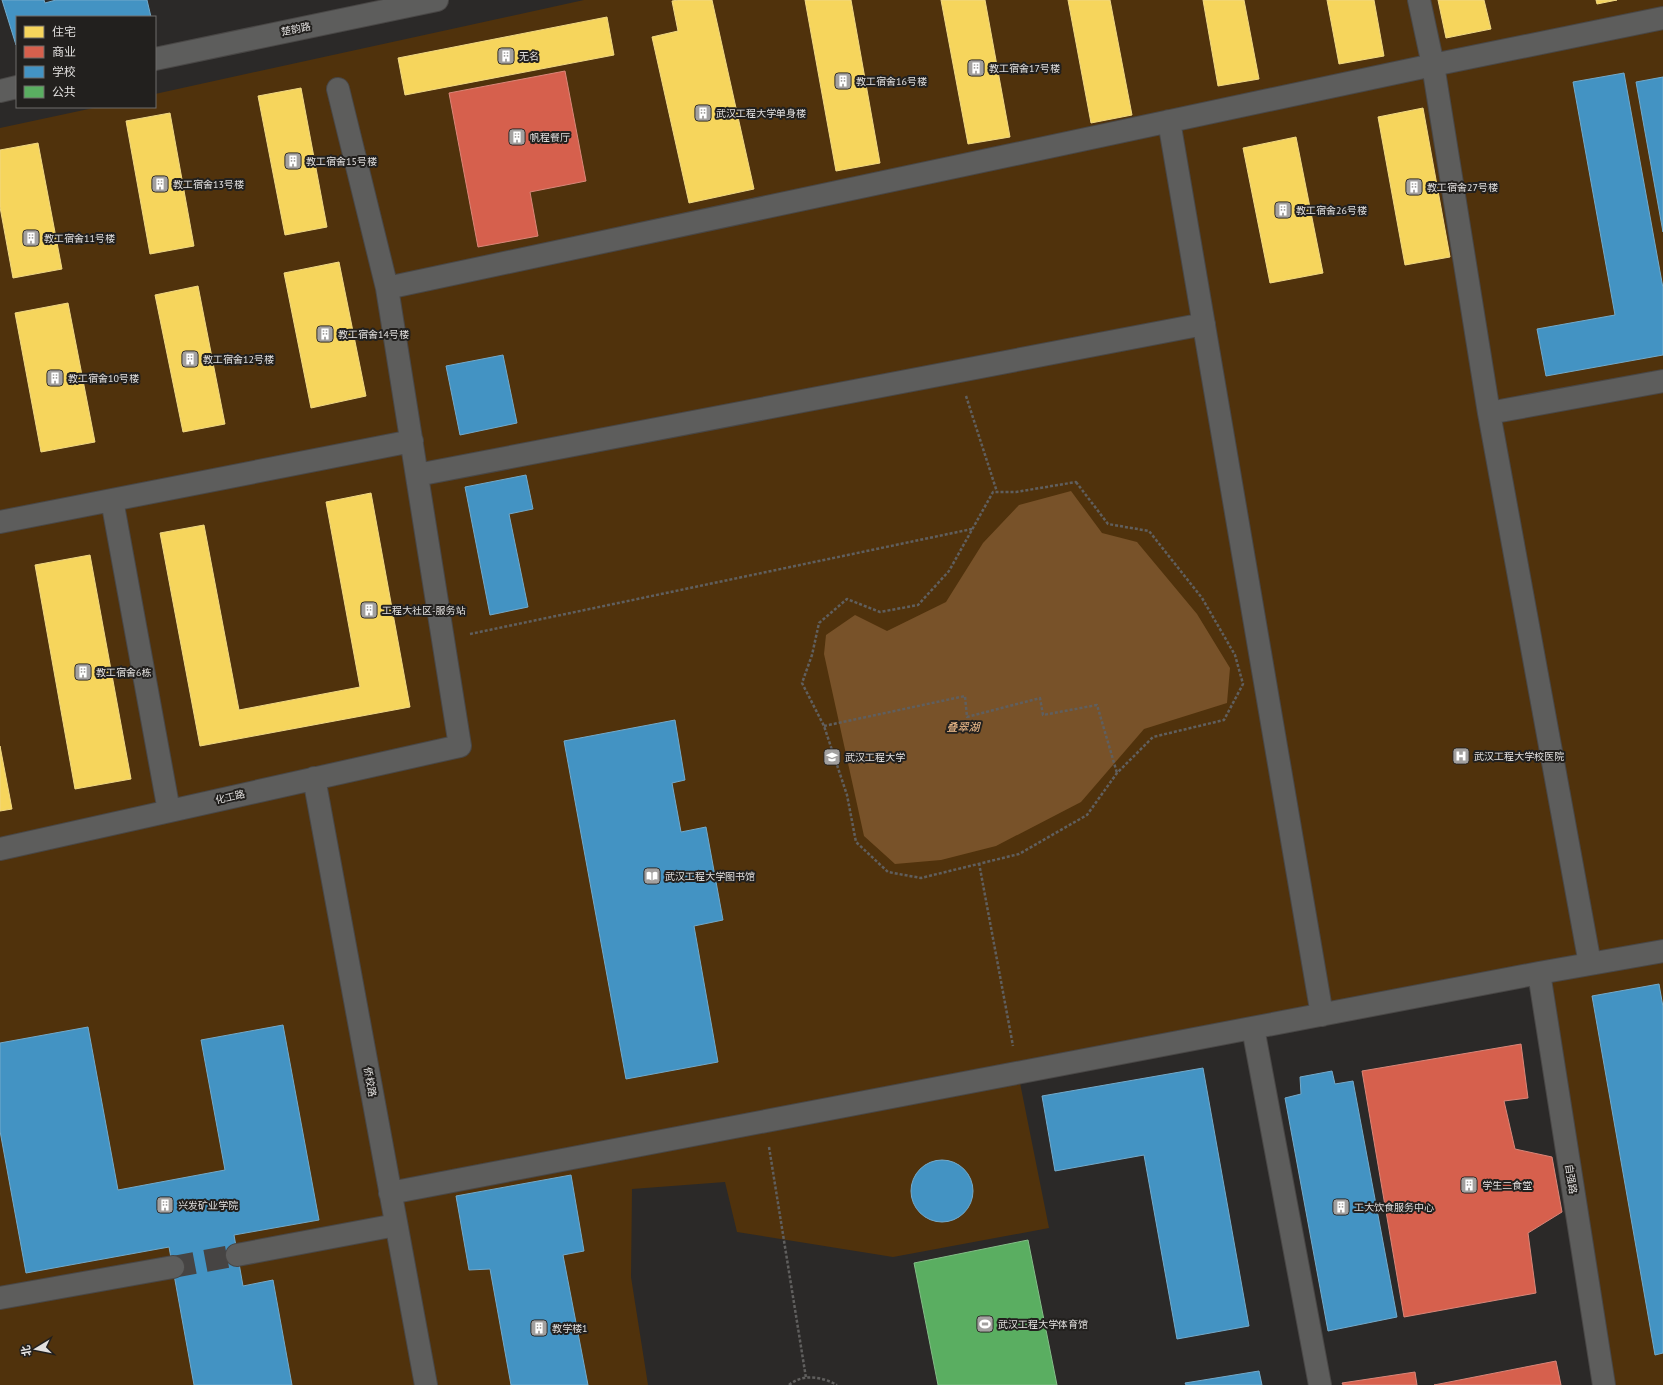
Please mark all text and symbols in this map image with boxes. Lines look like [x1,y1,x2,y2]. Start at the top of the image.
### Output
legend [16,16,156,108]
street label: 楚韵路 [280,20,312,38]
text: 住宅 [52,24,76,39]
text: 商业 [52,44,76,59]
building icon: 无名 [496,46,516,66]
place label: 无名 [519,50,539,63]
building icon: 教工宿舍17号楼 [966,58,986,78]
place label: 教工宿舍17号楼 [989,62,1060,75]
text: 学校 [52,64,76,79]
building icon: 教工宿舍16号楼 [833,71,853,91]
place label: 教工宿舍16号楼 [856,75,927,88]
text: 公共 [52,84,76,99]
building icon: 武汉工程大学单身楼 [693,103,713,123]
place label: 武汉工程大学单身楼 [716,107,806,120]
building icon: 帆程餐厅 [507,127,527,147]
place label: 帆程餐厅 [530,131,570,144]
building icon: 教工宿舍15号楼 [283,151,303,171]
place label: 教工宿舍15号楼 [306,155,377,168]
building icon: 教工宿舍13号楼 [150,174,170,194]
building icon: 教工宿舍27号楼 [1404,177,1424,197]
place label: 教工宿舍13号楼 [173,178,244,191]
place label: 教工宿舍27号楼 [1427,181,1498,194]
building icon: 教工宿舍26号楼 [1273,200,1293,220]
place label: 教工宿舍26号楼 [1296,204,1367,217]
building icon: 教工宿舍11号楼 [21,228,41,248]
place label: 教工宿舍11号楼 [44,232,115,245]
building icon: 教工宿舍14号楼 [315,324,335,344]
place label: 教工宿舍14号楼 [338,328,409,341]
building icon: 教工宿舍12号楼 [180,349,200,369]
place label: 教工宿舍12号楼 [203,353,274,366]
building icon: 教工宿舍10号楼 [45,368,65,388]
place label: 教工宿舍10号楼 [68,372,139,385]
building icon: 工程大社区-服务站 [359,600,379,620]
place label: 工程大社区-服务站 [382,604,466,617]
building icon: 教工宿舍6栋 [73,662,93,682]
place label: 教工宿舍6栋 [96,666,151,679]
water label: 叠翠湖 [947,720,981,734]
hospital icon: 武汉工程大学校医院 [1451,746,1471,766]
school or university icon: 武汉工程大学 [822,747,842,767]
place label: 武汉工程大学校医院 [1474,750,1564,763]
place label: 武汉工程大学 [845,751,905,764]
street label: 化工路 [214,787,246,807]
library icon: 武汉工程大学图书馆 [642,866,662,886]
place label: 武汉工程大学图书馆 [665,870,755,883]
street label: 侨校路 [361,1065,379,1098]
street label: 自强路 [1562,1163,1580,1195]
building icon: 学生二食堂 [1459,1175,1479,1195]
place label: 学生二食堂 [1482,1179,1532,1192]
building icon: 兴发矿业学院 [155,1195,175,1215]
building icon: 工大饮食服务中心 [1331,1197,1351,1217]
place label: 兴发矿业学院 [178,1199,238,1212]
place label: 工大饮食服务中心 [1354,1201,1434,1214]
sports icon: 武汉工程大学体育馆 [975,1314,995,1334]
building icon: 教学楼1 [529,1318,549,1338]
place label: 武汉工程大学体育馆 [998,1318,1088,1331]
place label: 教学楼1 [552,1322,587,1335]
north arrow [16,1329,56,1369]
text: 北 [18,1344,34,1357]

